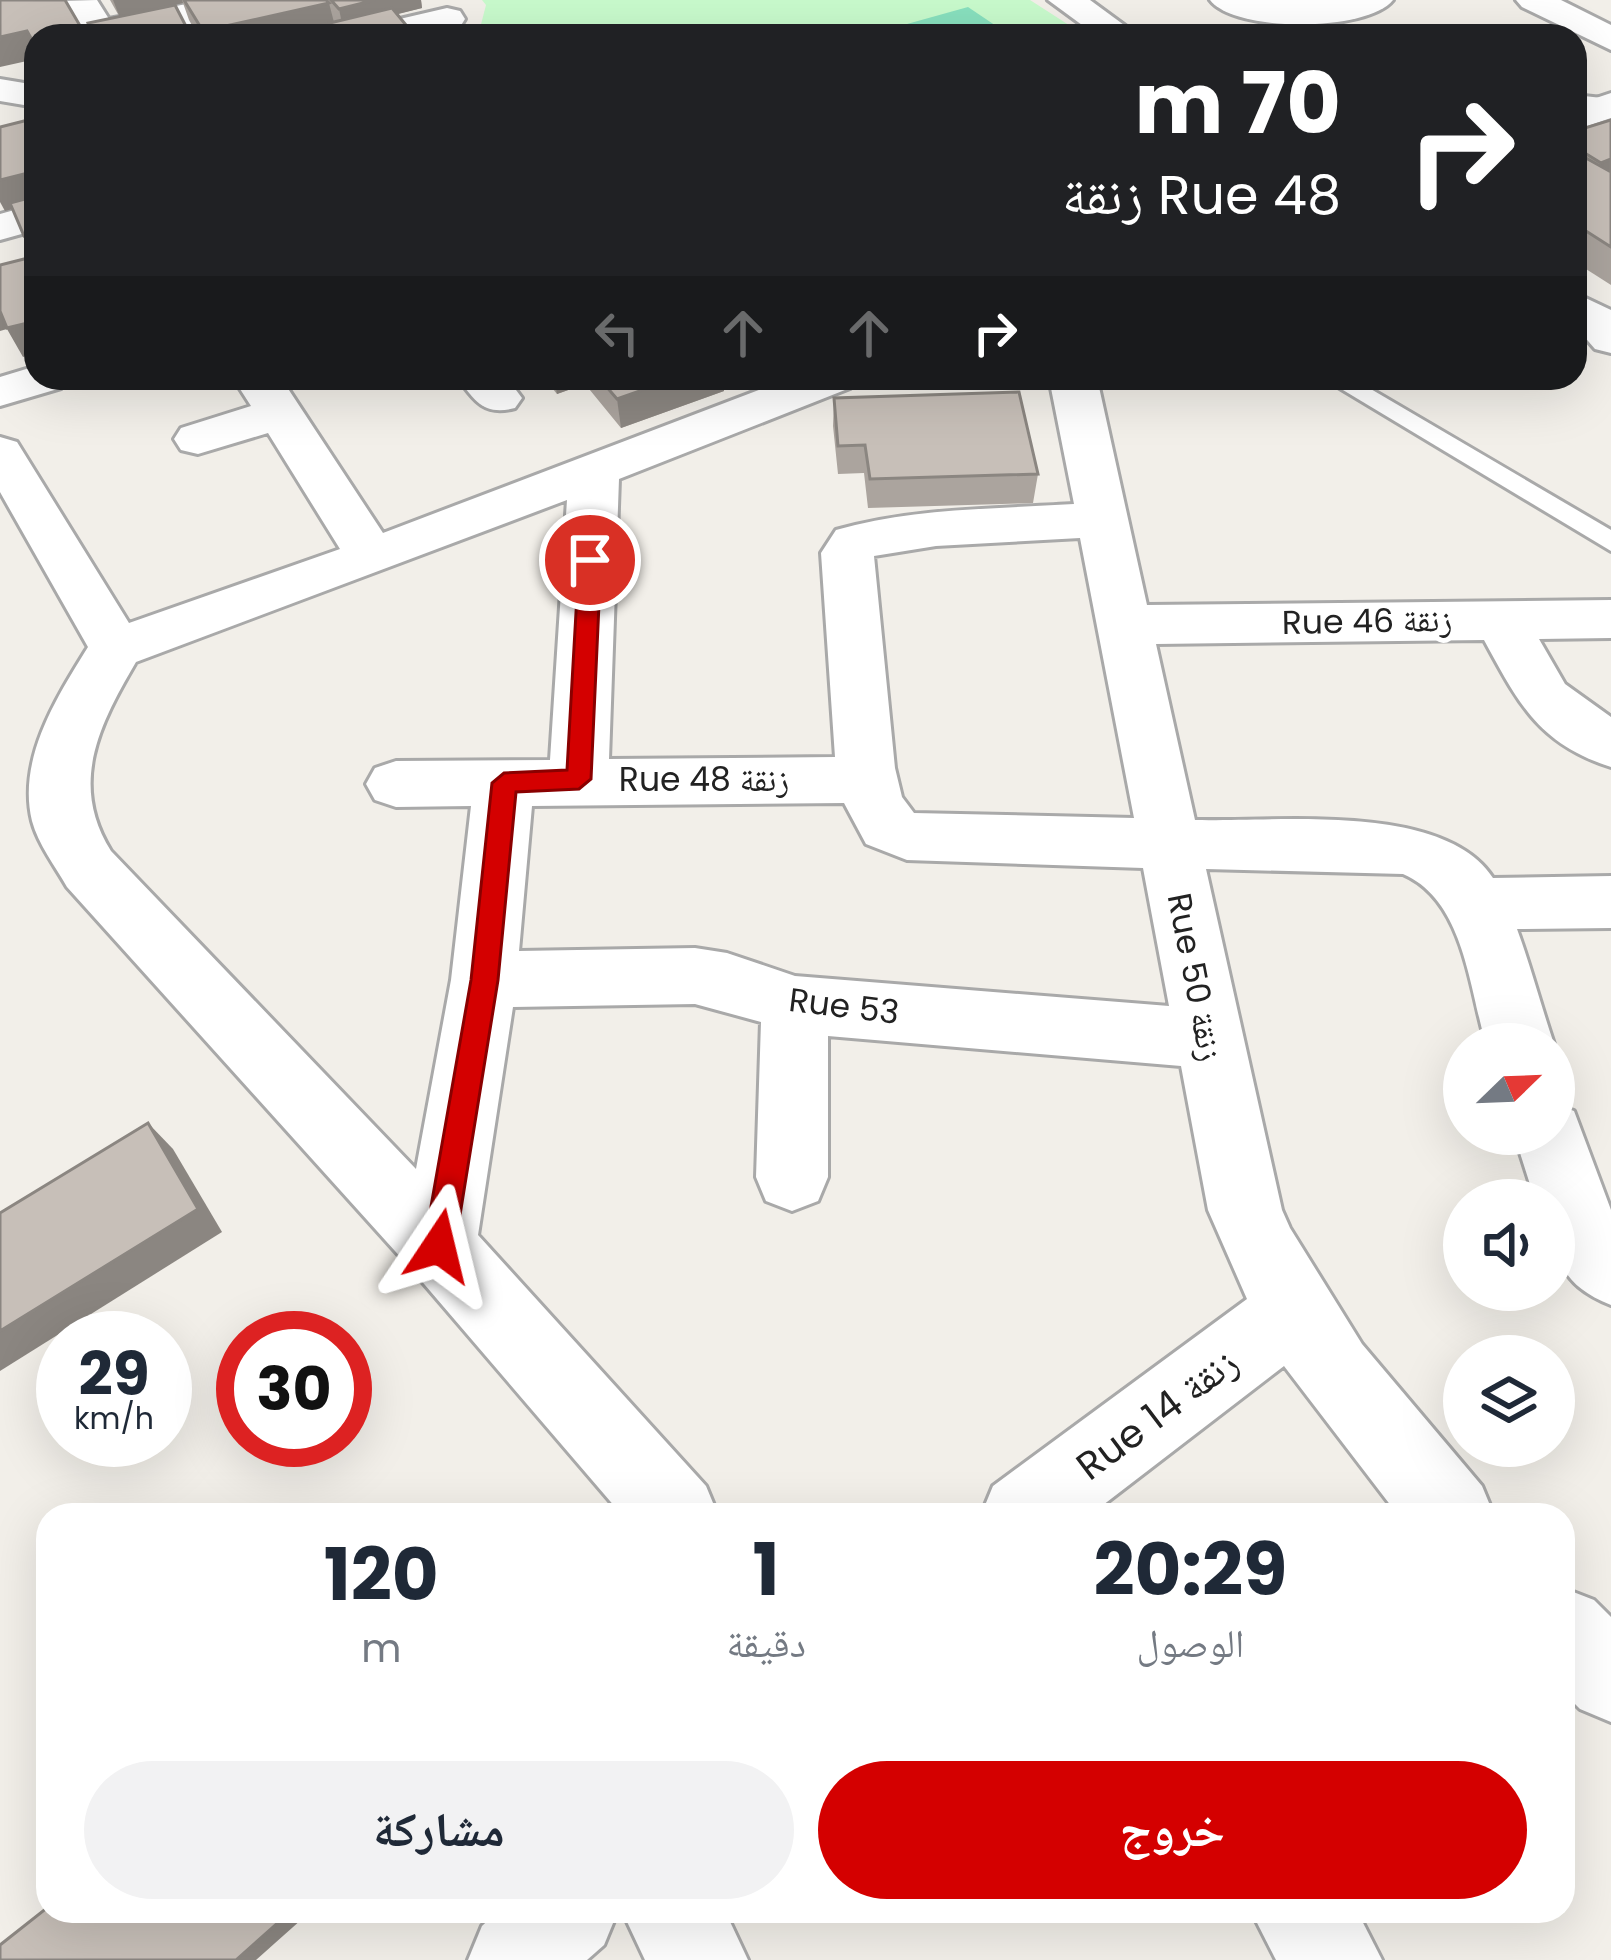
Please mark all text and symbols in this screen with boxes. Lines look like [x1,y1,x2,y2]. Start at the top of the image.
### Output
text: 70 m [1135,45,1341,162]
icon: right [1383,72,1539,228]
text: Rue 48 زنقة [1062,157,1341,233]
icon: left [584,300,650,366]
icon: ahead [710,300,776,366]
icon: ahead [836,300,902,366]
icon: right [962,300,1028,366]
pin [539,509,641,611]
icon: arrive [557,527,623,593]
street label: Rue 46 زنقة [1281,596,1453,646]
street label: Rue 48 زنقة [619,756,789,803]
street label: Rue 50 زنقة [1156,889,1234,1065]
street label: Rue 53 [786,976,902,1036]
north arrow [1443,1023,1575,1155]
map controls [1443,1023,1575,1467]
button: sound [1443,1179,1575,1311]
position arrow [376,1183,502,1309]
speed limit sign: 30 [216,1311,372,1467]
text: 29 [78,1332,150,1416]
street label: Rue 14 زنقة [1065,1335,1249,1493]
button: layers [1443,1335,1575,1467]
text: km/h [74,1397,154,1440]
text: 1 [753,1519,780,1620]
text: 20:29 [1093,1519,1287,1620]
text: 120 [324,1524,439,1625]
text: دقيقة [726,1616,806,1671]
text: الوصول [1136,1616,1244,1671]
text: m [361,1621,401,1676]
button: مشاركة [84,1761,794,1899]
button: خروج [818,1761,1527,1899]

